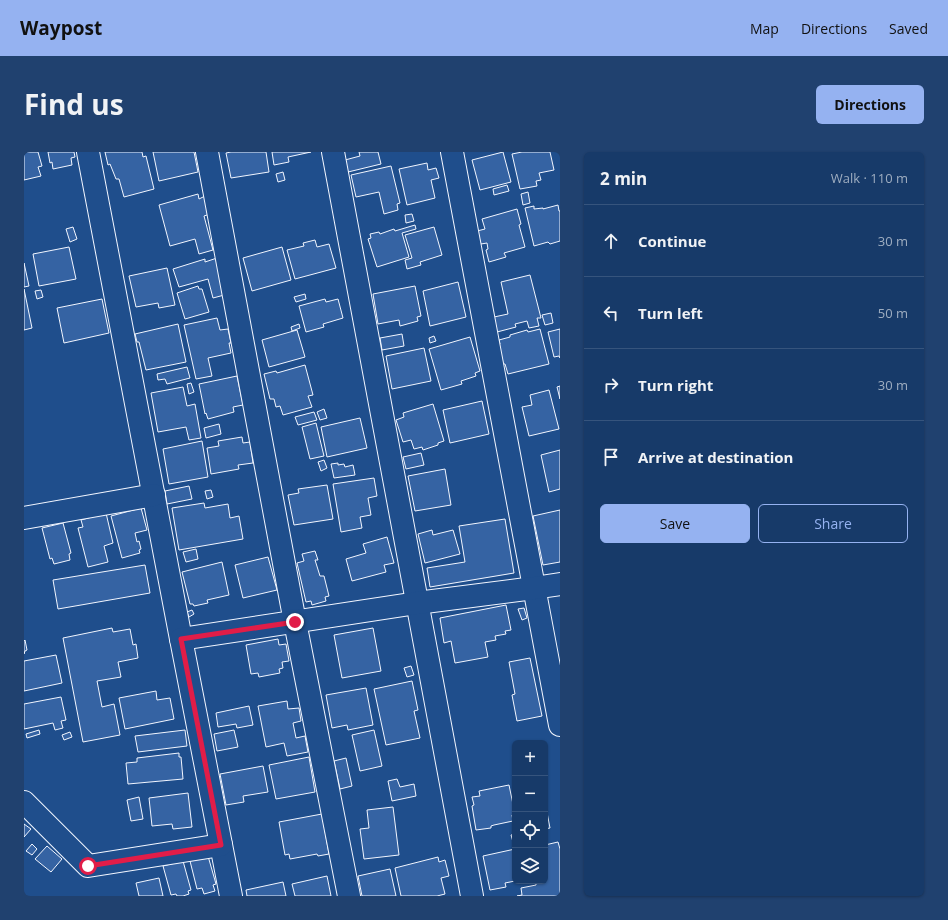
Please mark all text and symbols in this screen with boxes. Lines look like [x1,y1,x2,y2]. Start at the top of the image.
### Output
text: Waypost [20,15,102,41]
text: Map [750,19,779,38]
text: Directions [801,19,867,38]
text: Saved [889,19,928,38]
text: Find us [24,85,124,123]
button: Directions [816,85,924,124]
text: 2 min [600,167,647,190]
text: Walk · 110 m [831,169,908,187]
icon: ahead [600,230,622,252]
text: Continue [638,231,706,251]
text: 30 m [878,232,908,250]
icon: left [600,302,622,324]
text: Turn left [638,303,703,323]
text: 50 m [878,304,908,322]
icon: right [600,374,622,396]
text: Turn right [638,375,713,395]
text: 30 m [878,376,908,394]
icon: arrive [600,446,622,468]
text: Arrive at destination [638,447,793,467]
button: Save [600,504,750,543]
button: Share [758,504,908,543]
route end [286,613,304,631]
map controls [512,740,548,884]
button: + [512,740,548,776]
button: − [512,776,548,812]
button: locate [512,812,548,848]
button: layers [512,848,548,884]
route start [79,857,97,875]

